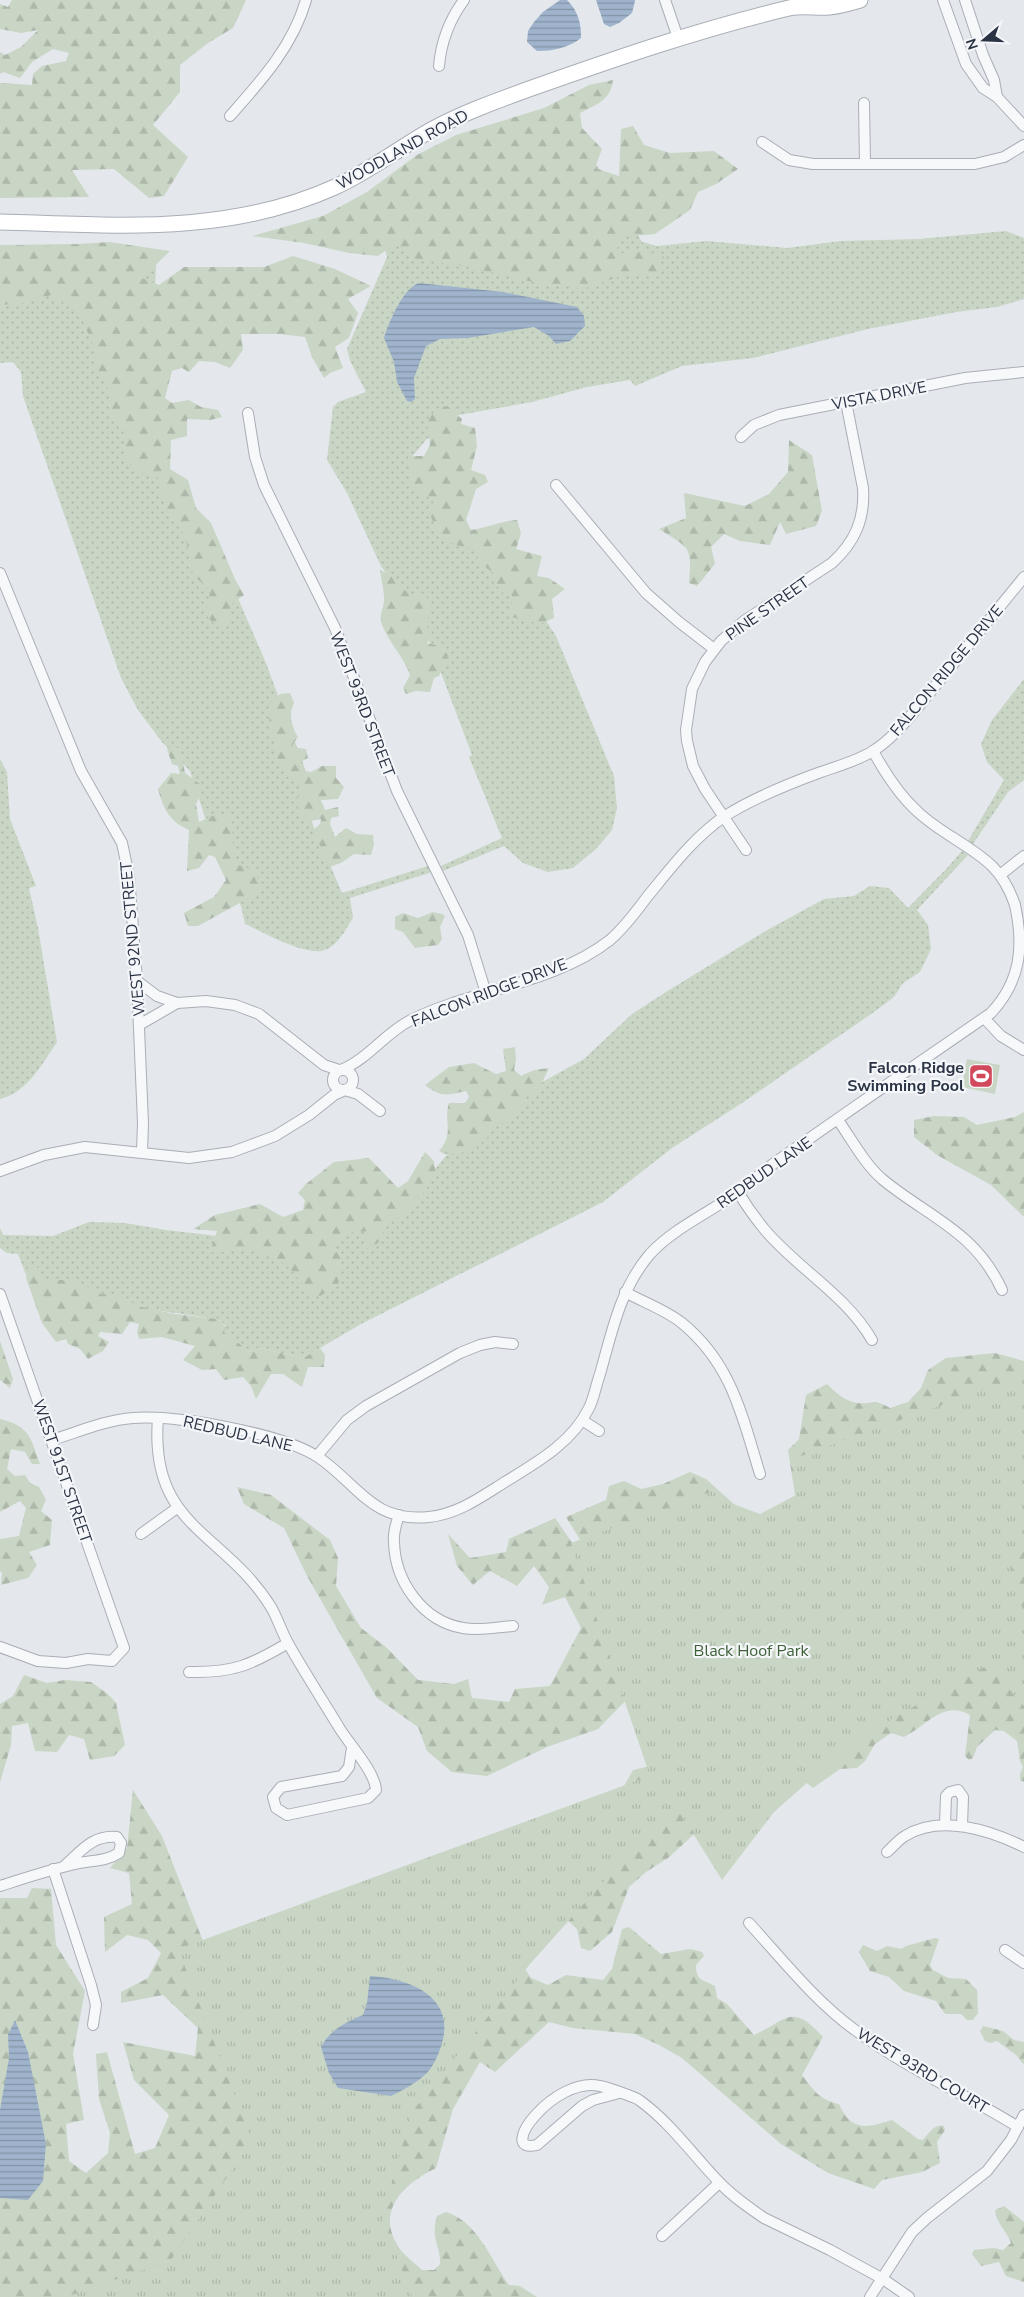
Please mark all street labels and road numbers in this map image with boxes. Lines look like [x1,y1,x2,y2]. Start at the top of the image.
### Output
street label: WOODLAND ROAD [332,104,472,195]
street label: VISTA DRIVE [829,376,928,416]
street label: PINE STREET [721,572,814,646]
street label: FALCON RIDGE DRIVE [885,600,1008,741]
street label: WEST 93RD STREET [324,629,400,781]
street label: WEST 92ND STREET [115,860,151,1017]
street label: FALCON RIDGE DRIVE [408,953,570,1033]
street label: REDBUD LANE [713,1132,817,1214]
street label: WEST 91ST STREET [27,1396,97,1546]
street label: REDBUD LANE [181,1411,295,1457]
street label: WEST 93RD COURT [852,2023,993,2119]

